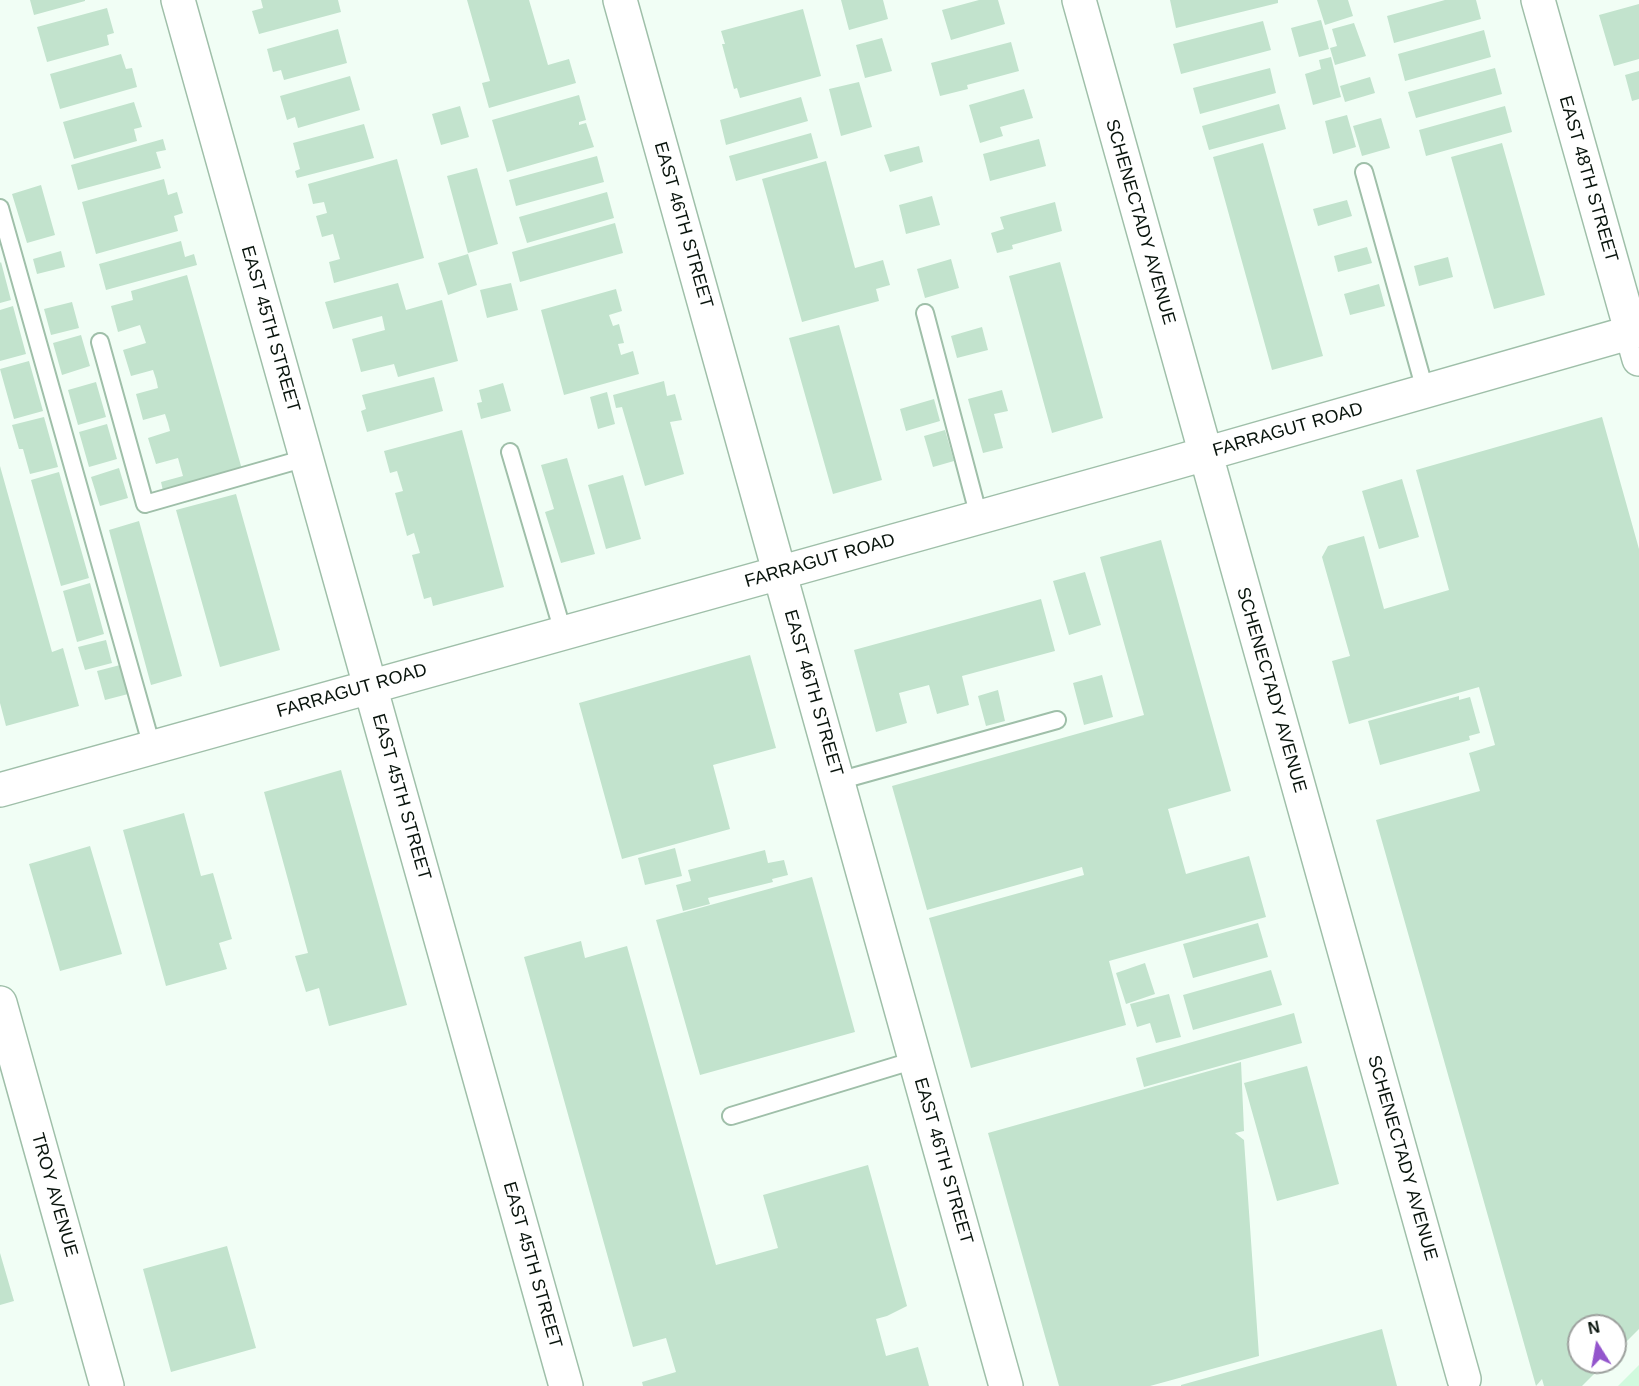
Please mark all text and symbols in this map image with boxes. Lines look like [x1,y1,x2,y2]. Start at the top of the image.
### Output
street label: EAST 48TH STREET [1554,93,1622,265]
street label: SCHENECTADY AVENUE [1100,117,1180,327]
street label: EAST 46TH STREET [649,139,717,311]
street label: EAST 45TH STREET [236,243,304,415]
street label: FARRAGUT ROAD [1211,398,1365,462]
street label: FARRAGUT ROAD [743,529,897,593]
street label: SCHENECTADY AVENUE [1231,585,1311,795]
street label: EAST 46TH STREET [779,607,847,779]
street label: FARRAGUT ROAD [275,659,429,723]
street label: EAST 45TH STREET [367,711,435,883]
street label: SCHENECTADY AVENUE [1362,1053,1442,1263]
street label: EAST 46TH STREET [909,1075,977,1247]
street label: TROY AVENUE [26,1131,82,1259]
street label: EAST 45TH STREET [498,1179,566,1351]
north arrow [1567,1314,1627,1374]
text: N [1587,1318,1601,1337]

